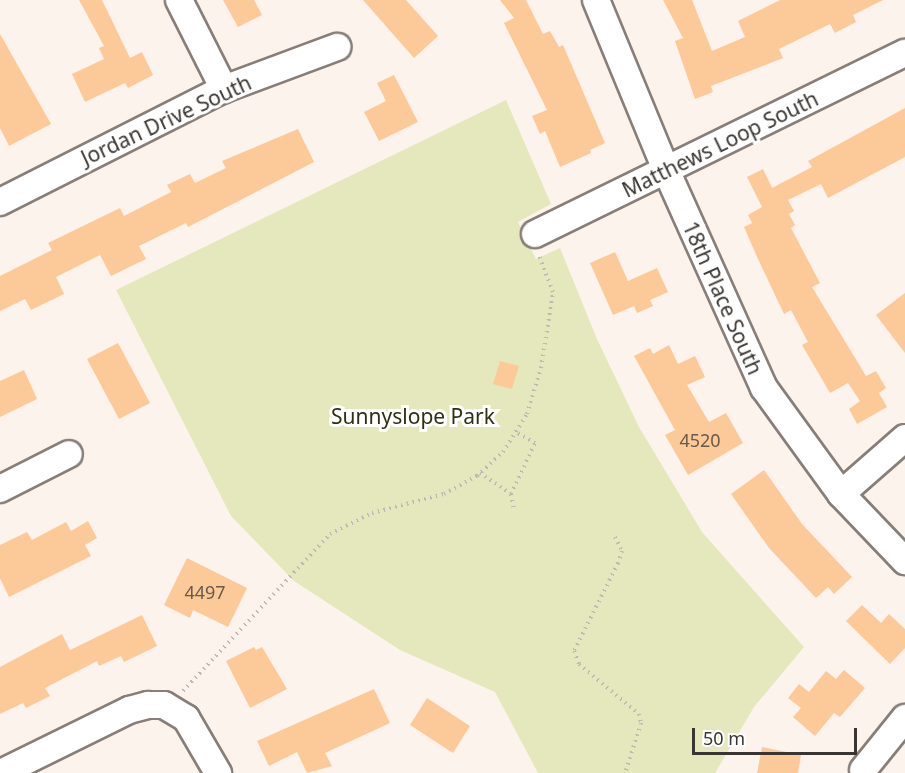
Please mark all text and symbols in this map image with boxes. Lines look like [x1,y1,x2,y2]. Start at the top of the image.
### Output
street label: Jordan Drive South [77,69,255,171]
street label: Matthews Loop South [618,86,822,202]
street label: 18th Place South [678,217,768,379]
park label: Sunnyslope Park [331,403,495,429]
house number: 4520 [679,429,721,451]
house number: 4497 [184,581,226,603]
scale bar [695,716,860,754]
text: 50 m [703,726,745,750]

